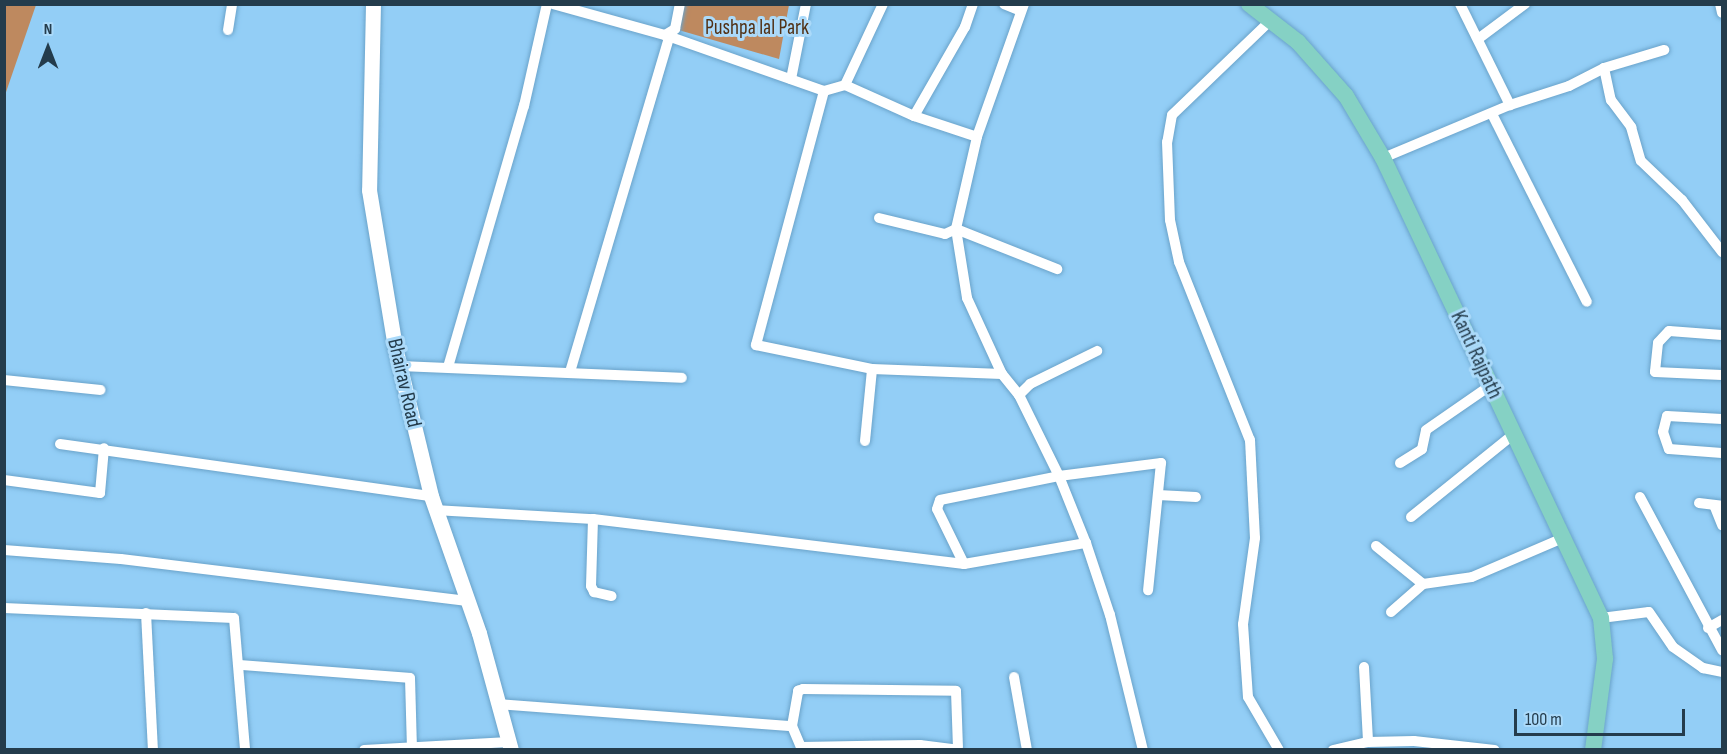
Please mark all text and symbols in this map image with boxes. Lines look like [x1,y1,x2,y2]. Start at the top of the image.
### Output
park label: Pushpa lal Park [705,15,809,41]
north arrow [18,18,78,78]
text: N [44,20,52,39]
street label: Kanti Rajpath [1445,307,1507,403]
street label: Bhairav Road [382,336,426,430]
scale bar [1517,697,1688,735]
text: 100 m [1525,709,1562,730]

